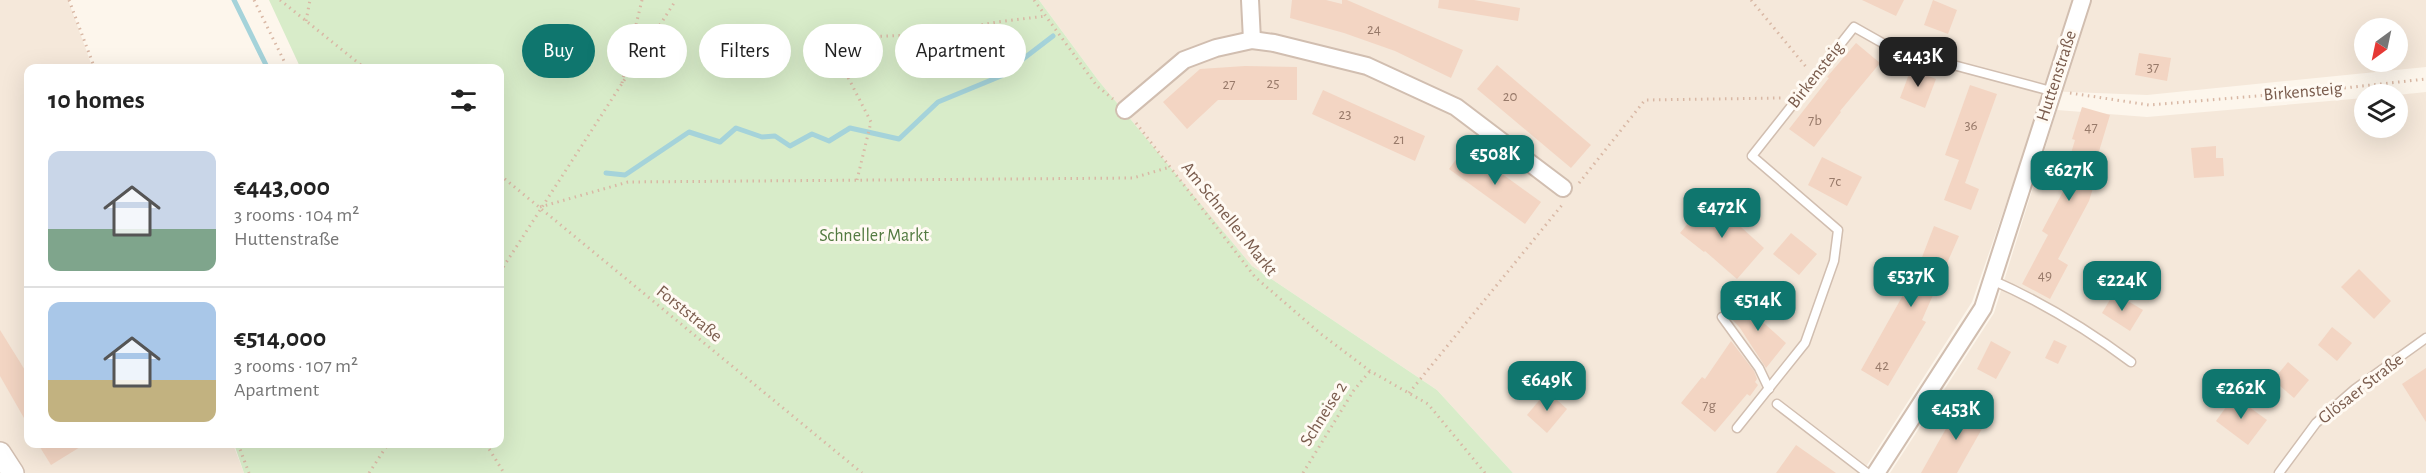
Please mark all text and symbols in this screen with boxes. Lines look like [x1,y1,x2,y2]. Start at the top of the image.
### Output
north arrow [2354,18,2408,72]
map controls [2354,18,2408,138]
house number: 24 [1367,22,1381,37]
chip: Buy [522,24,595,78]
chip: Rent [607,24,687,78]
chip: Filters [699,24,791,78]
chip: New [803,24,883,78]
chip: Apartment [895,24,1026,78]
street label: Huttenstraße [2034,28,2080,124]
pin: €443K [1876,37,1960,88]
street label: Birkensteig [1785,38,1848,112]
text: €443K [1893,46,1943,66]
house number: 37 [2147,60,2159,75]
house number: 25 [1266,76,1280,91]
house number: 27 [1222,77,1236,92]
street label: Birkensteig [2263,80,2343,104]
icon: filters [447,84,480,117]
button: layers [2354,84,2408,138]
text: 10 homes [48,87,145,113]
house number: 20 [1503,89,1517,104]
house number: 23 [1338,107,1352,122]
house number: 7b [1808,113,1822,128]
house number: 36 [1964,118,1978,133]
house number: 47 [2084,120,2098,135]
house number: 21 [1393,132,1405,147]
pin: €508K [1453,135,1537,186]
text: €508K [1470,144,1520,164]
pin: €627K [2027,151,2111,202]
street label: Am Schnellen Markt [1178,159,1280,280]
text: €627K [2045,160,2093,180]
text: €443,000 [234,174,330,200]
house number: 7c [1829,174,1841,189]
icon: home [96,175,168,247]
pin: €472K [1680,188,1764,239]
text: €472K [1697,197,1747,217]
text: 3 rooms · 104 m² [234,205,359,225]
park label: Schneller Markt [819,227,929,245]
text: Huttenstraße [234,229,339,249]
pin: €537K [1869,257,1953,308]
pin: €224K [2080,261,2164,312]
text: €537K [1888,266,1934,286]
house number: 49 [2038,268,2052,283]
text: €224K [2097,270,2147,290]
pin: €514K [1716,281,1800,332]
street label: Forststraße [653,282,725,346]
text: €514K [1735,290,1781,310]
text: €514,000 [234,325,326,351]
icon: home [96,326,168,398]
street label: Glösaer Straße [2315,350,2407,428]
text: 3 rooms · 107 m² [234,356,358,376]
house number: 42 [1875,358,1889,373]
pin: €649K [1505,361,1589,412]
pin: €262K [2199,369,2283,420]
text: €649K [1522,370,1572,390]
text: €262K [2216,378,2266,398]
street label: Schneise 2 [1297,379,1351,449]
text: Apartment [234,380,319,400]
pin: €453K [1914,390,1998,441]
house number: 7g [1702,398,1716,413]
text: €453K [1932,399,1980,419]

